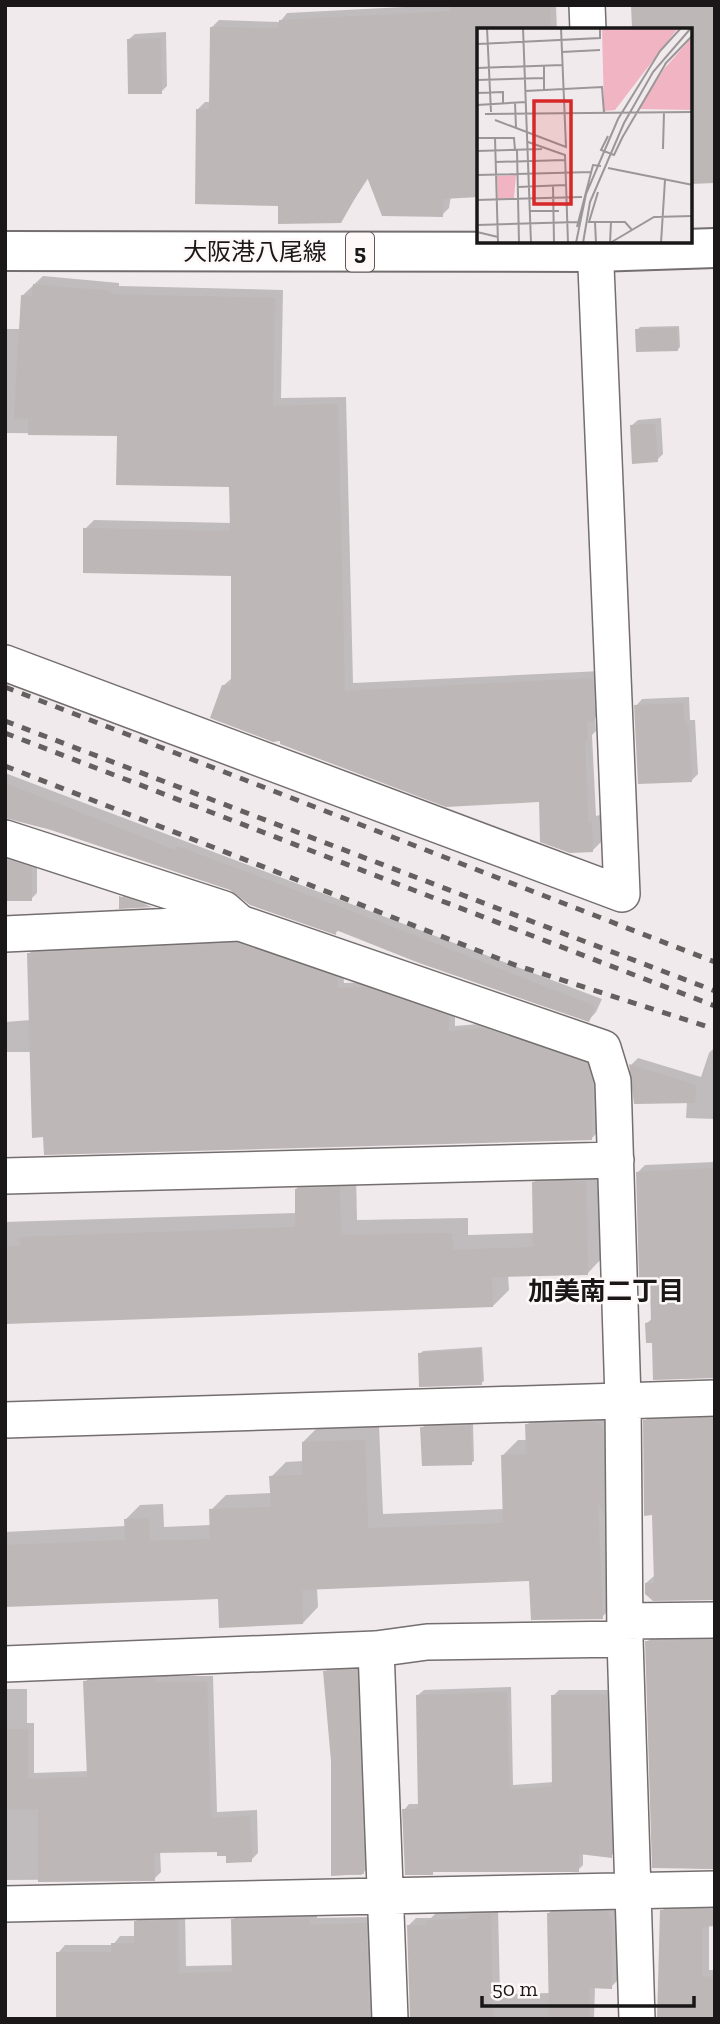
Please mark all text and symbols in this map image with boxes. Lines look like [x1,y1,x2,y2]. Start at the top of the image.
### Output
inset map [477,28,692,243]
road number: 5 [346,232,374,272]
street label: 大阪港八尾線 [183,237,327,266]
district label: 加美南二丁目 [528,1275,684,1307]
scale bar [482,1965,694,2009]
text: 50 m [492,1976,538,2001]

